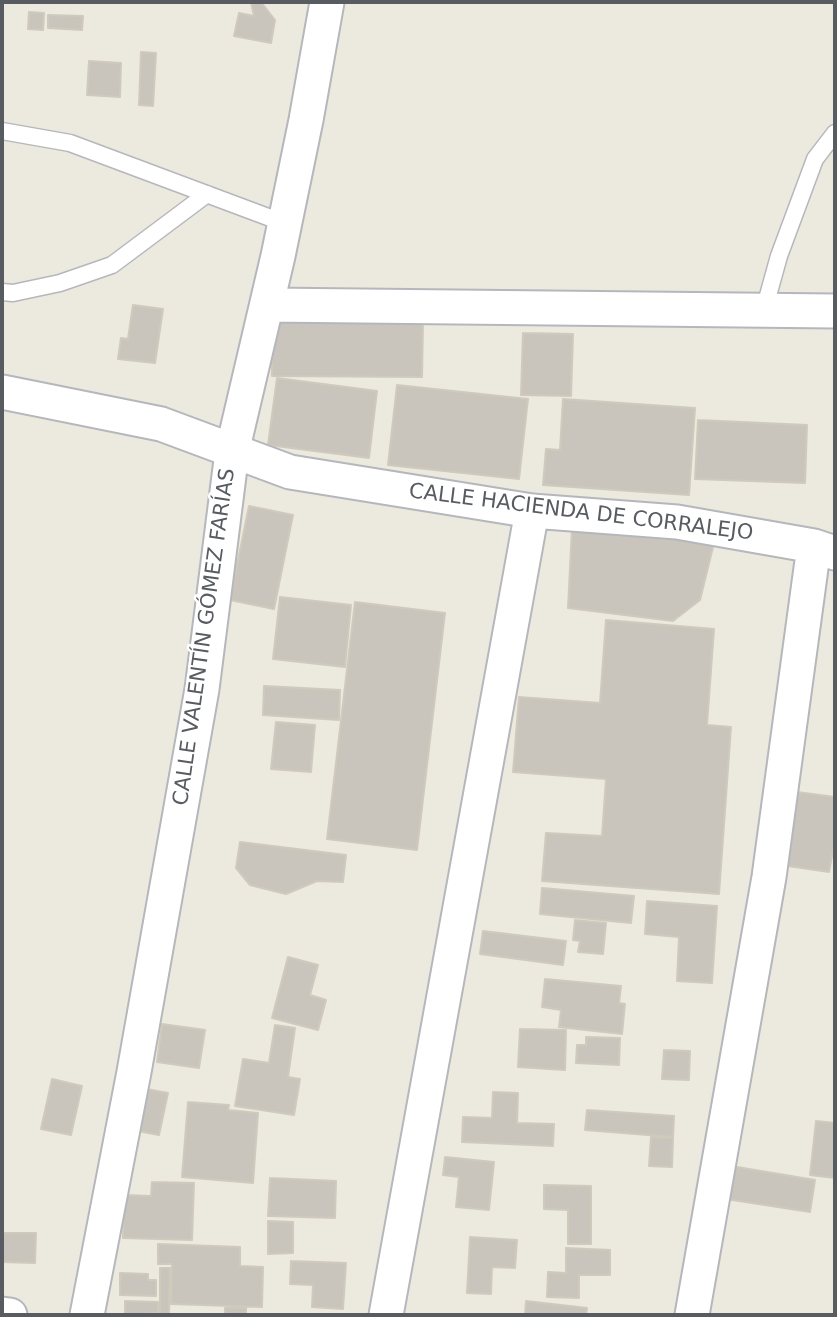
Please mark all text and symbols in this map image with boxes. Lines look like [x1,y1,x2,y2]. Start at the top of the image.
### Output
street label: CALLE VALENTÍN GÓMEZ FARÍAS [169,467,241,807]
street label: CALLE HACIENDA DE CORRALEJO [407,479,755,547]

